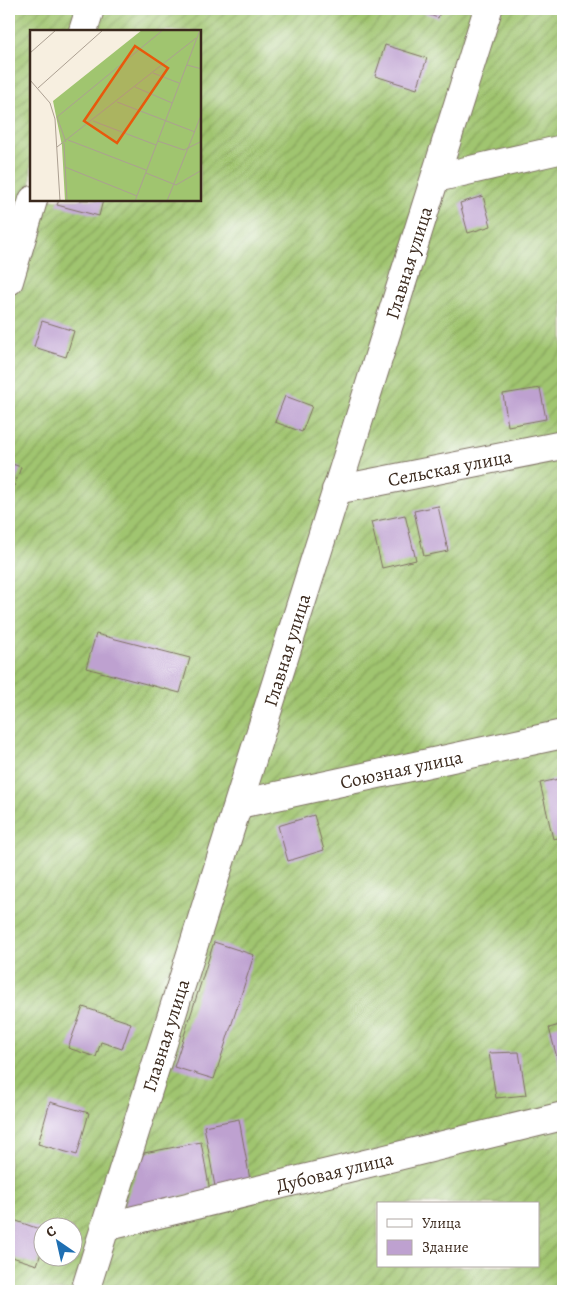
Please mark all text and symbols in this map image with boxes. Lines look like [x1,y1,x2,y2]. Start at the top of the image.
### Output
inset map [30,30,201,201]
street label: Главная улица [379,203,439,323]
street label: Сельская улица [386,443,515,493]
street label: Главная улица [258,590,317,710]
street label: Союзная улица [338,744,465,796]
street label: Главная улица [136,976,196,1095]
street label: Дубовая улица [273,1146,396,1199]
legend [377,1202,540,1268]
text: Улица [422,1213,461,1233]
north arrow [32,1218,82,1268]
text: С [42,1221,60,1242]
text: Здание [422,1237,469,1257]

